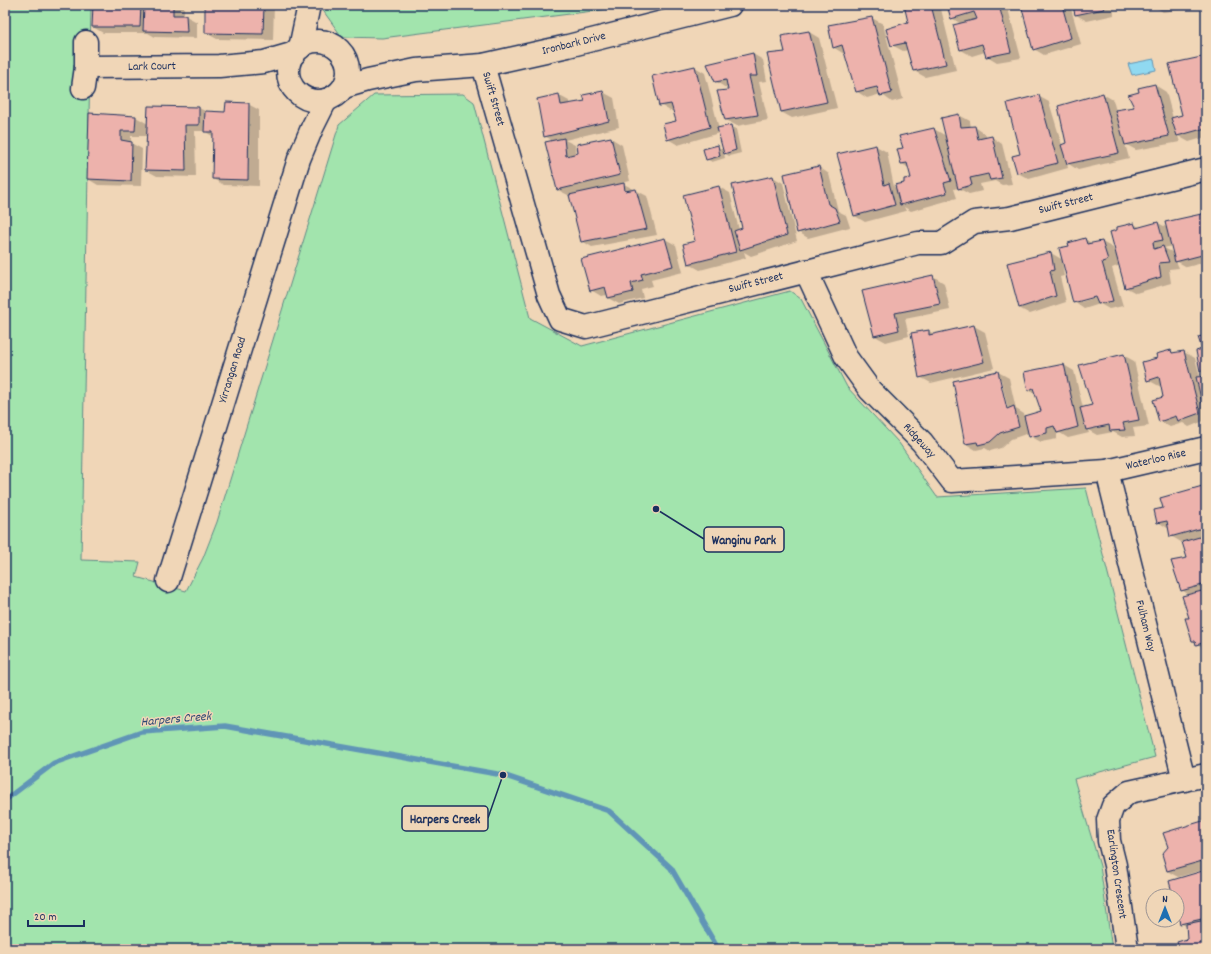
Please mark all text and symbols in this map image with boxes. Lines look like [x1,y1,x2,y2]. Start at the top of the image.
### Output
street label: Ironbark Drive [540,28,608,60]
street label: Lark Court [128,58,177,76]
street label: Swift Street [477,70,509,129]
street label: Swift Street [1037,189,1096,219]
street label: Swift Street [727,268,786,298]
street label: Yirrangan Road [215,335,251,405]
street label: Ridgeway [898,420,940,463]
street label: Waterloo Rise [1124,445,1188,475]
callout: Wanginu Park [704,527,784,552]
text: Wanginu Park [712,532,777,551]
street label: Fulham Way [1130,598,1160,655]
water label: Harpers Creek [140,707,214,733]
callout: Harpers Creek [402,806,488,831]
text: Harpers Creek [410,811,481,830]
street label: Earlington Crescent [1101,828,1131,920]
north arrow [1145,888,1185,928]
text: N [1162,892,1168,908]
scale bar [28,902,84,928]
text: 20 m [34,909,57,926]

